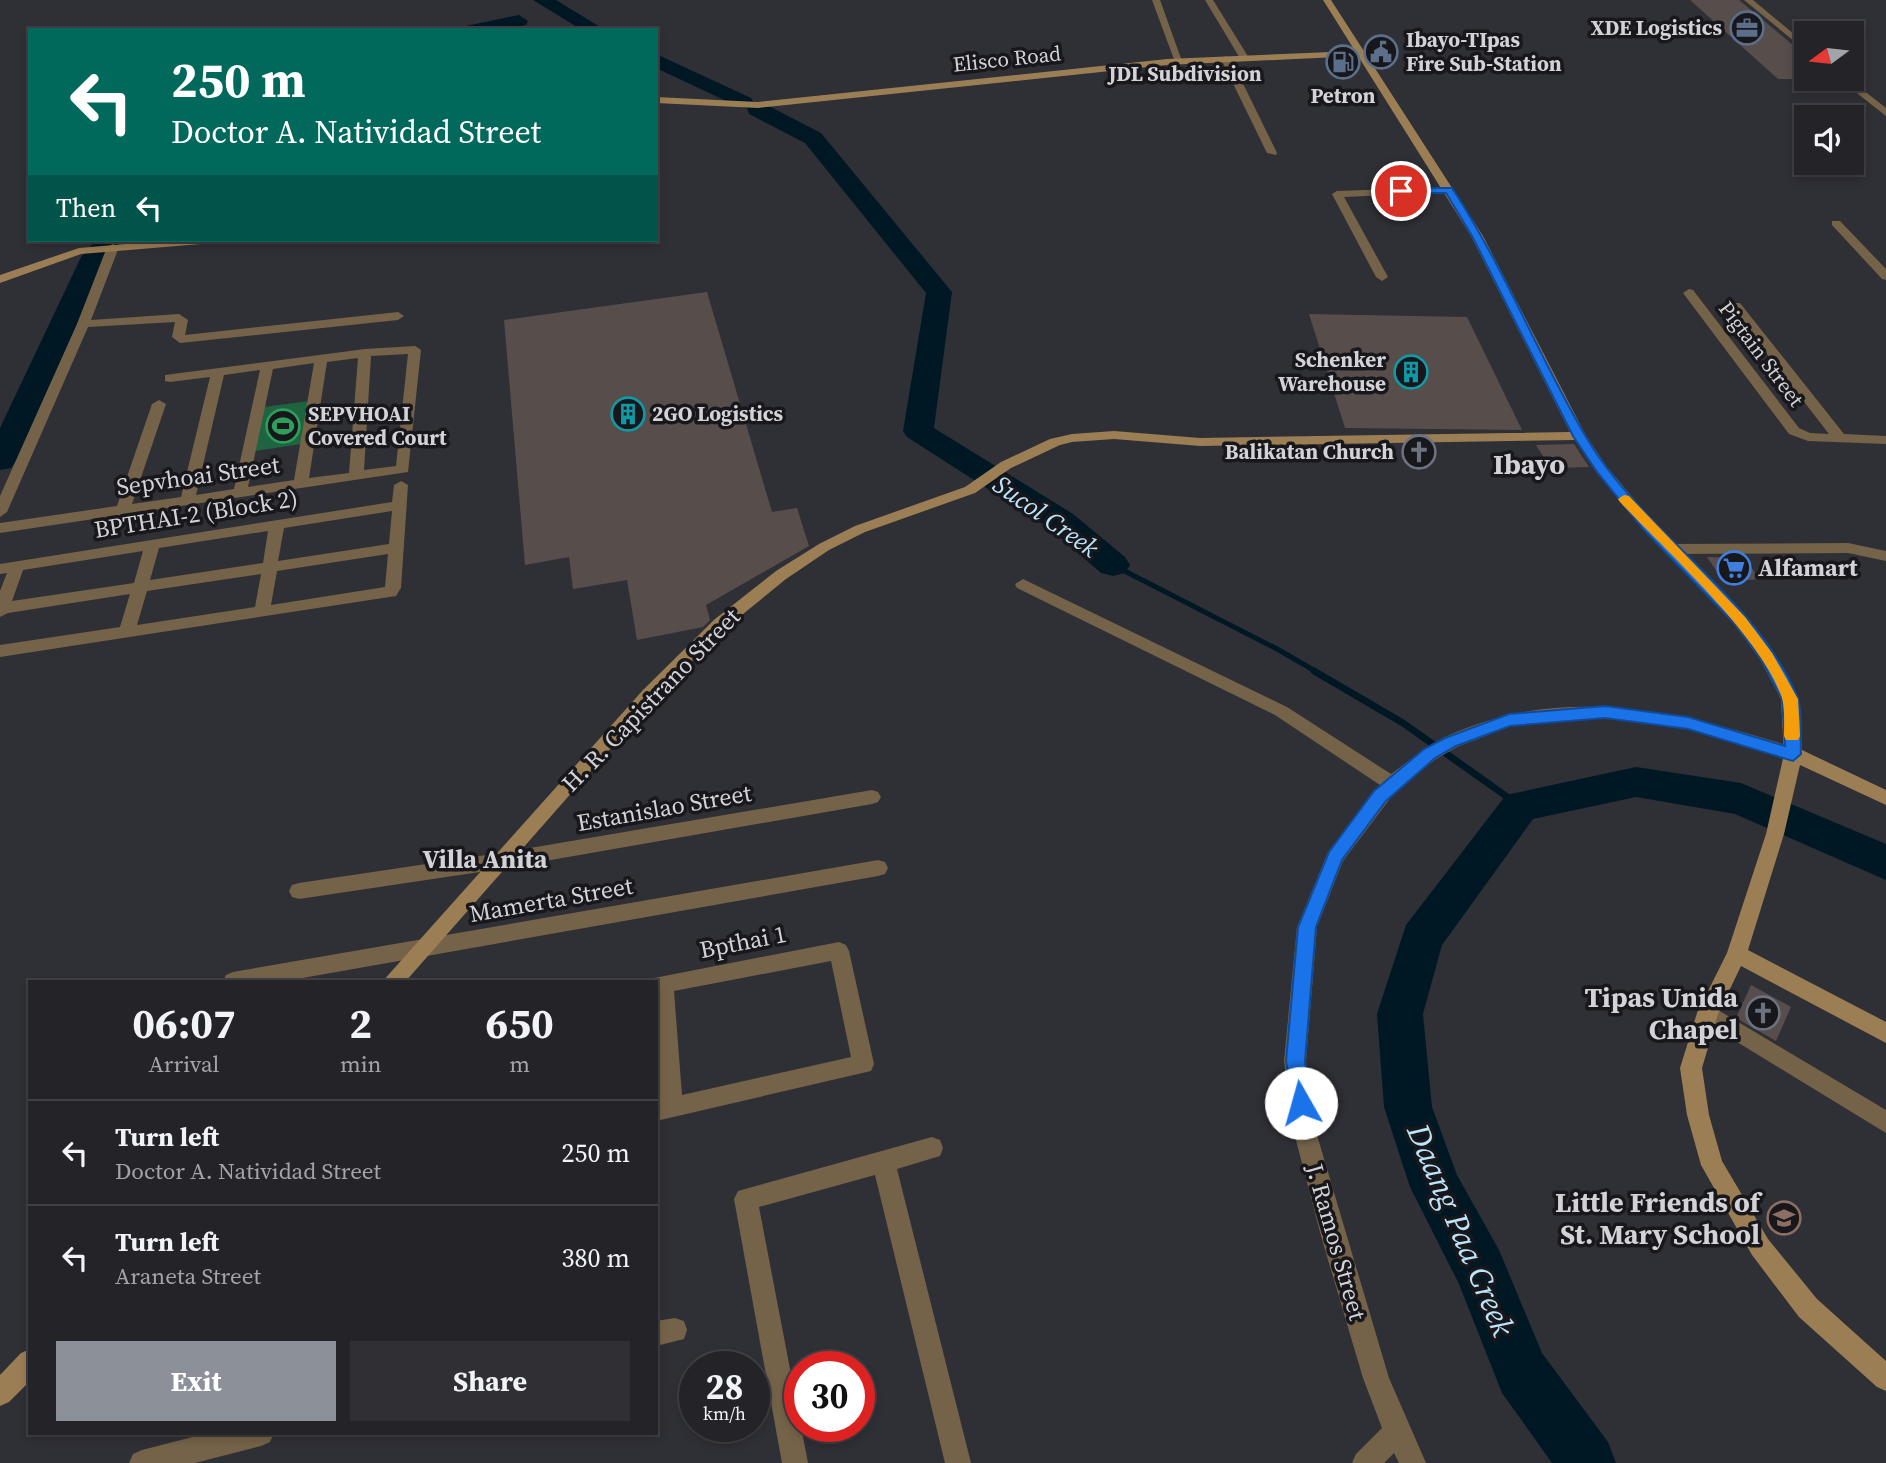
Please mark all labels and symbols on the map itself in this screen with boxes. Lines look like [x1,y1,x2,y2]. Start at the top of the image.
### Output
office icon: XDE Logistics [1728,9,1766,47]
place label: XDE Logistics [1591,13,1722,42]
north arrow [1794,21,1864,91]
place label: Ibayo-TIpas Fire Sub-Station [1406,25,1562,78]
public building icon: Ibayo-TIpas Fire Sub-Station [1362,33,1400,71]
street label: Elisco Road [951,38,1063,79]
fuel station icon: Petron [1324,43,1362,81]
district label: JDL Subdivision [1106,59,1262,88]
place label: Petron [1310,81,1376,110]
pin [1371,161,1431,221]
street label: Pigtain Street [1712,295,1811,413]
place label: Schenker Warehouse [1278,345,1386,398]
building icon: Schenker Warehouse [1392,353,1430,391]
building icon: 2GO Logistics [609,395,647,433]
place label: SEPVHOAI Covered Court [308,399,447,452]
place label: 2GO Logistics [652,399,784,428]
sports icon: SEPVHOAI Covered Court [264,407,302,445]
church icon: Balikatan Church [1400,433,1438,471]
place label: Balikatan Church [1225,437,1394,466]
district label: Ibayo [1493,445,1565,483]
street label: Sepvhoai Street [114,448,282,503]
water label: Sucol Creek [986,466,1107,566]
street label: BPTHAI-2 (Block 2) [92,481,300,546]
supermarket icon: Alfamart [1715,549,1753,587]
place label: Alfamart [1758,551,1858,584]
street label: H. R. Capistrano Street [554,600,747,799]
street label: Estanislao Street [574,776,754,839]
district label: Villa Anita [422,841,548,877]
street label: Mamerta Street [467,869,635,930]
street label: Bpthai 1 [697,917,789,966]
place label: Tipas Unida Chapel [1584,978,1738,1048]
church icon: Tipas Unida Chapel [1744,994,1782,1032]
position arrow [1264,1066,1338,1140]
water label: Daang Paa Creek [1396,1116,1526,1344]
street label: J. Ramos Street [1298,1159,1375,1324]
place label: Little Friends of St. Mary School [1555,1183,1763,1253]
school or university icon: Little Friends of St. Mary School [1765,1199,1803,1237]
speed limit sign: 30 [784,1351,875,1442]

